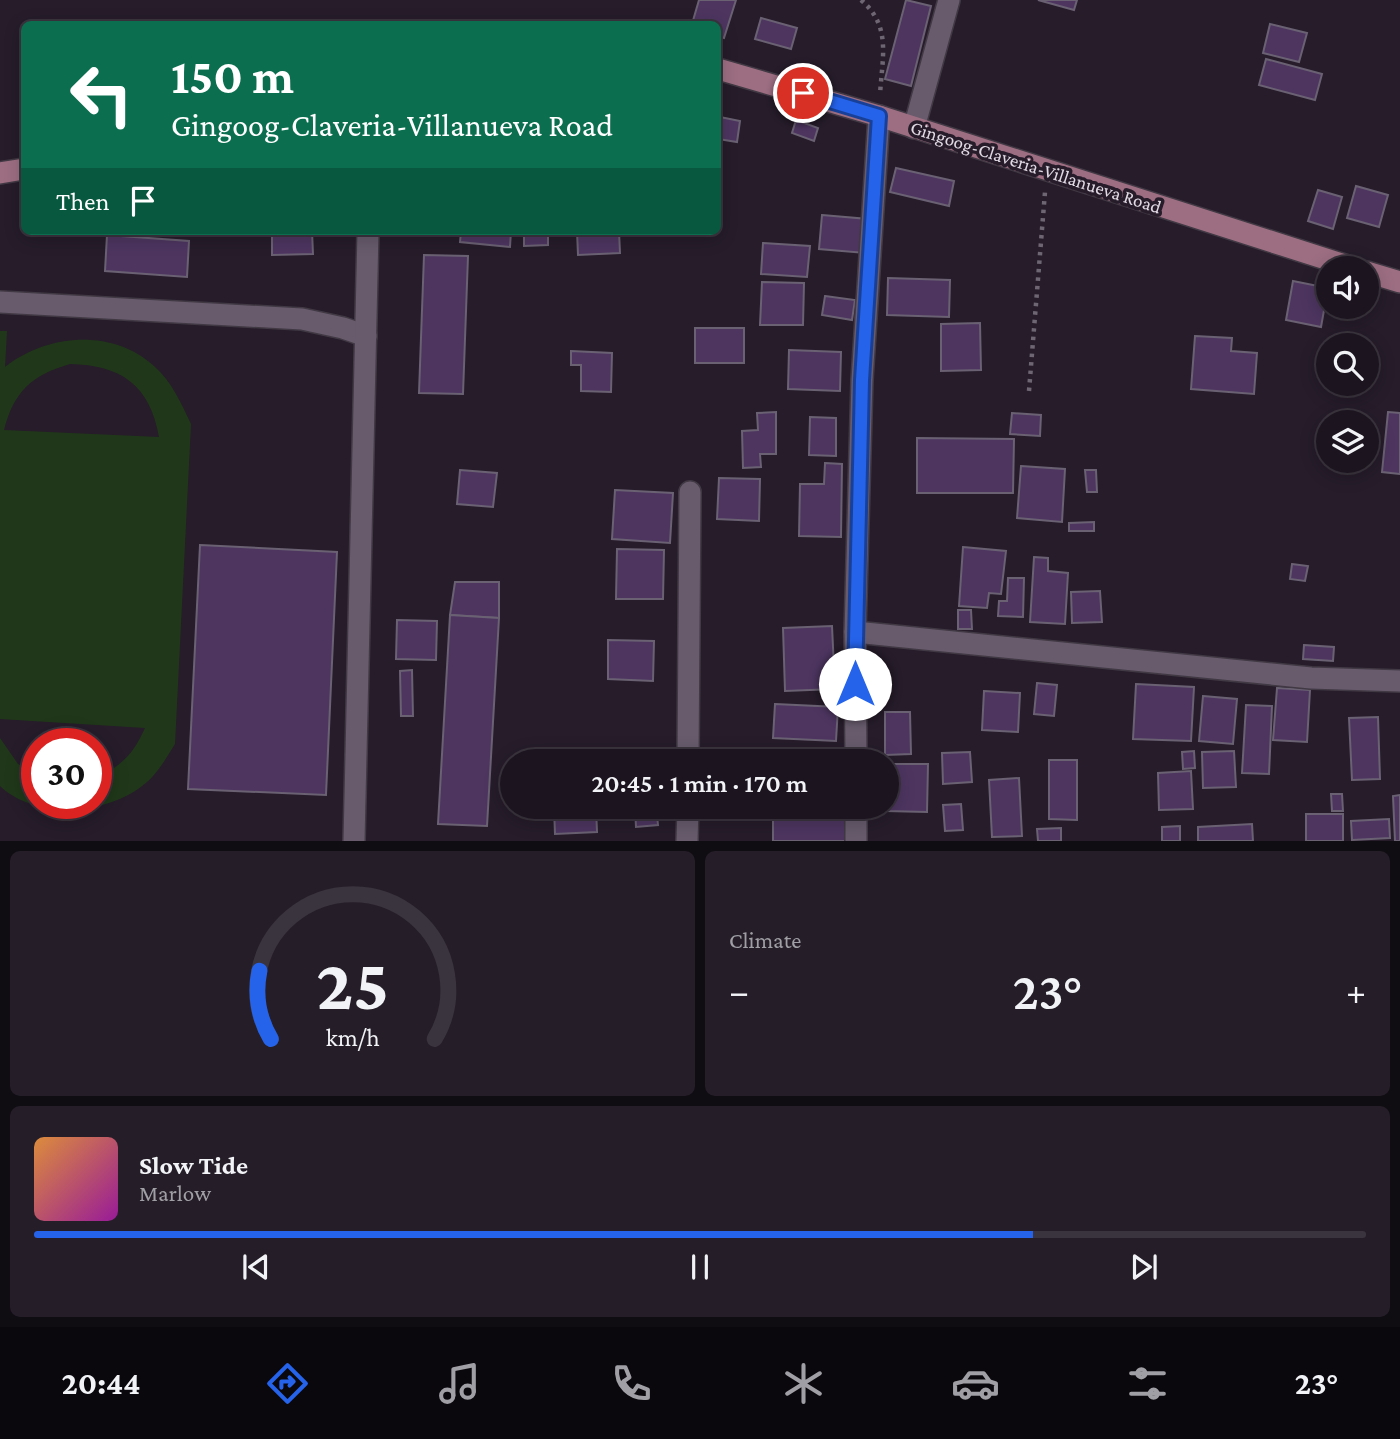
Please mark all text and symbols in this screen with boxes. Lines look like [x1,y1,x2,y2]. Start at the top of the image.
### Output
icon: left [56,49,147,140]
text: 150 m [171,49,294,104]
pin [773,63,833,123]
icon: arrive [784,74,822,112]
text: Gingoog-Claveria-Villanueva Road [171,107,613,143]
street label: Gingoog-Claveria-Villanueva Road [908,116,1164,218]
icon: arrive [124,182,162,220]
text: Then [56,187,110,216]
map controls [1316,256,1379,473]
button: sound [1316,256,1379,319]
button: search [1316,333,1379,396]
button: layers [1316,410,1379,473]
position arrow [818,647,892,721]
speed limit sign: 30 [21,728,112,819]
text: 20:45 · 1 min · 170 m [591,769,808,798]
text: Climate [729,927,801,953]
text: 25 [316,945,389,1026]
text: 23° [1013,962,1082,1020]
text: − [729,970,749,1012]
text: + [1346,970,1366,1012]
text: km/h [326,1024,379,1051]
text: Slow Tide [139,1151,248,1180]
text: Marlow [139,1180,211,1206]
icon: previous [237,1248,275,1286]
icon: pause [681,1248,719,1286]
icon: next [1125,1248,1163,1286]
icon: directions [263,1359,312,1408]
icon: music [435,1359,484,1408]
icon: phone [607,1359,656,1408]
icon: climate [779,1359,828,1408]
icon: car [951,1359,1000,1408]
icon: filters [1123,1359,1172,1408]
text: 20:44 [61,1365,141,1401]
text: 23° [1295,1365,1339,1401]

